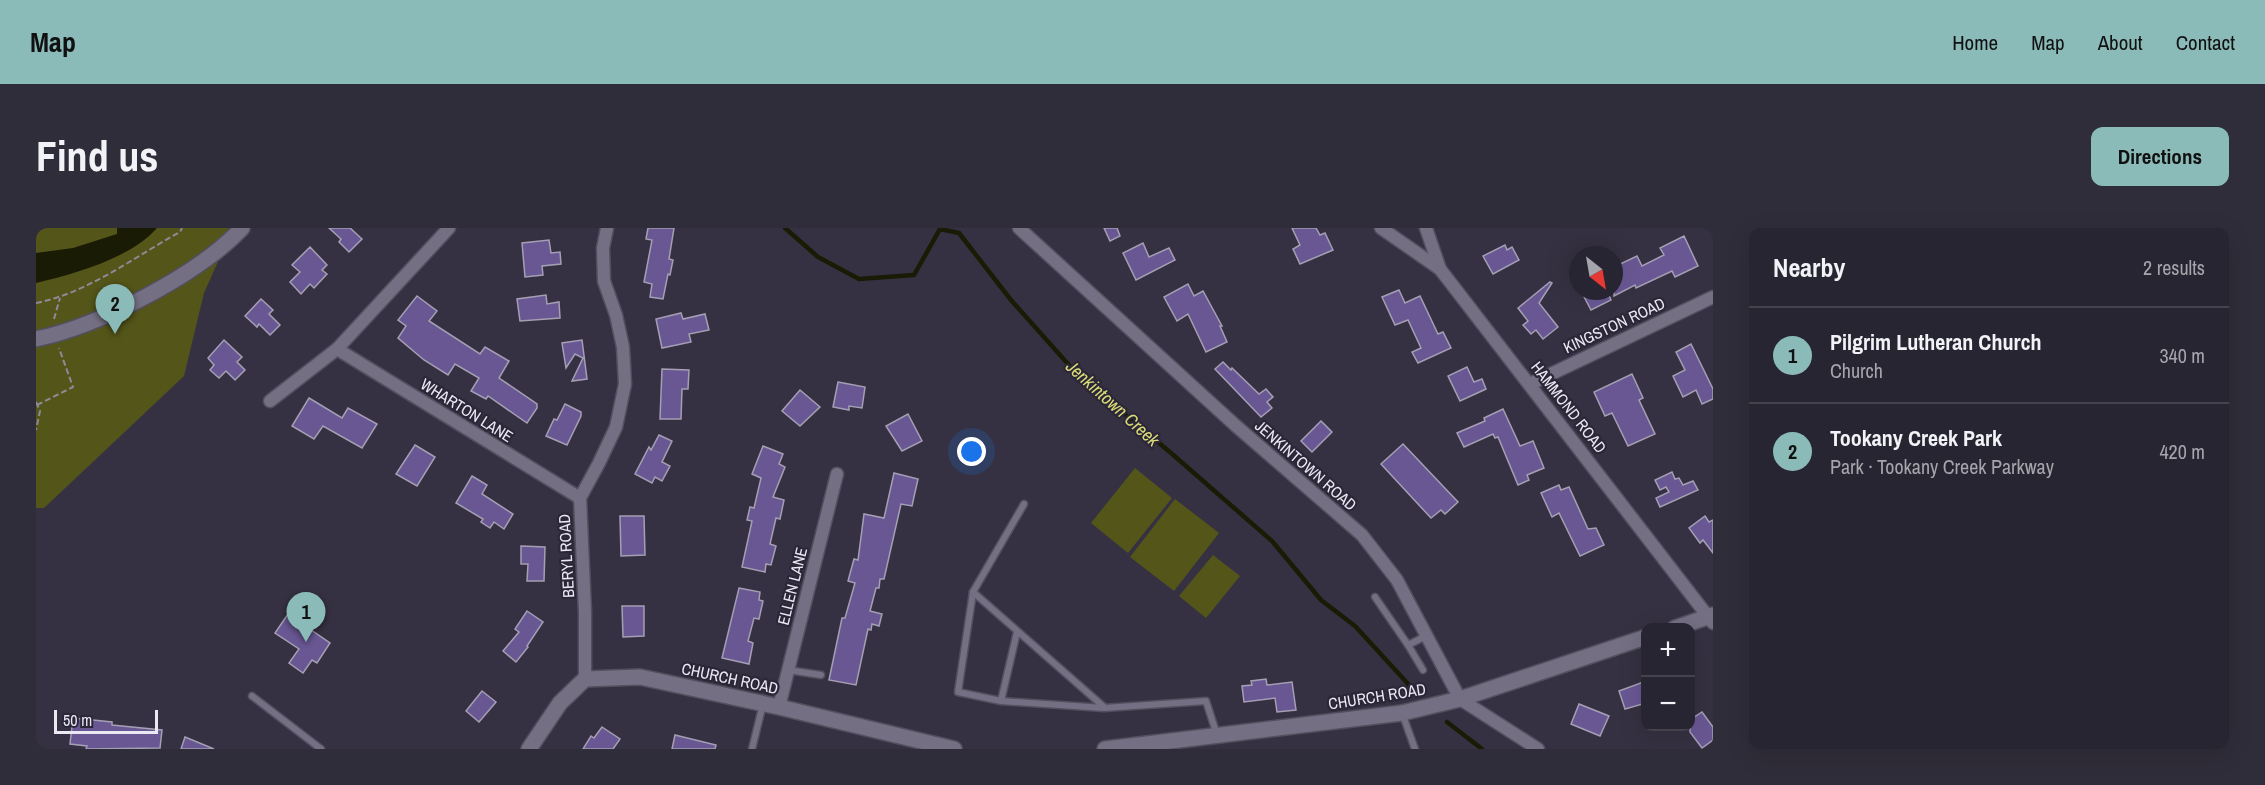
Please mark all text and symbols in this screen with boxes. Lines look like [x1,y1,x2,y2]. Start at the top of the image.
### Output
text: Map [30,23,76,61]
text: Home [1952,28,1998,57]
text: Map [2031,28,2065,57]
text: About [2098,28,2143,57]
text: Contact [2176,28,2235,57]
button: Directions [2091,127,2229,186]
text: Find us [36,128,158,184]
north arrow [1569,246,1623,300]
text: Nearby [1773,250,1845,285]
text: 2 results [2143,254,2205,281]
pin: 2 [96,285,134,334]
street label: KINGSTON ROAD [1560,292,1668,358]
text: Pilgrim Lutheran Church [1830,327,2042,357]
text: 1 [1788,342,1797,369]
text: 340 m [2159,342,2205,369]
water label: Jenkintown Creek [1060,354,1166,452]
street label: HAMMOND ROAD [1526,357,1612,457]
text: Church [1830,357,1883,384]
street label: WHARTON LANE [417,373,517,447]
street label: JENKINTOWN ROAD [1250,415,1362,515]
text: Tookany Creek Park [1830,423,2002,453]
your location [957,437,986,466]
text: 2 [1788,438,1797,465]
text: 420 m [2159,438,2205,465]
text: Park · Tookany Creek Parkway [1830,453,2054,480]
street label: BERYL ROAD [553,514,579,598]
street label: ELLEN LANE [772,545,812,627]
pin: 1 [286,592,326,642]
map controls [1641,623,1695,731]
button: + [1641,623,1695,677]
street label: CHURCH ROAD [680,657,780,699]
street label: CHURCH ROAD [1327,677,1427,715]
button: − [1641,677,1695,731]
scale bar [54,707,158,735]
text: 50 m [63,709,92,731]

